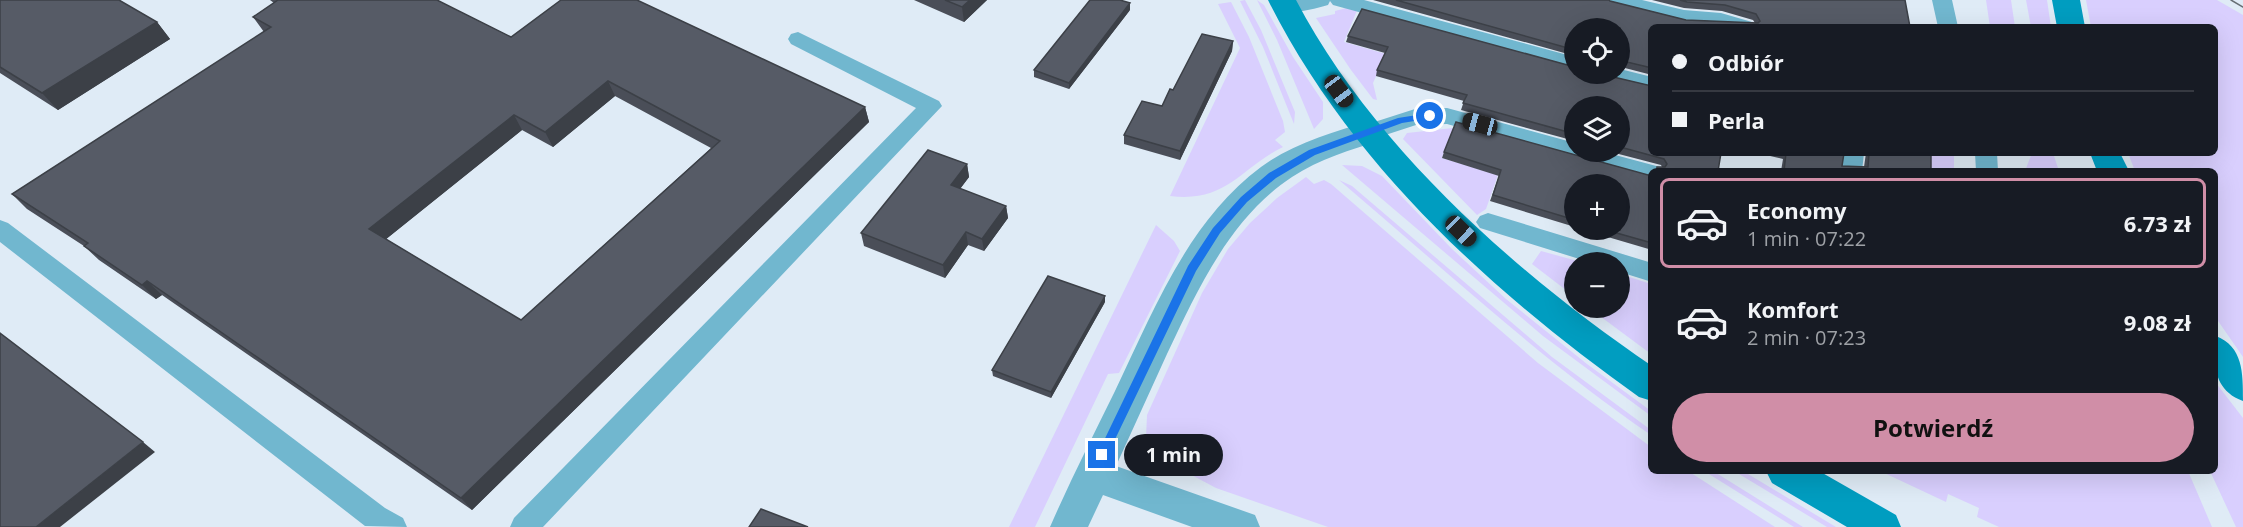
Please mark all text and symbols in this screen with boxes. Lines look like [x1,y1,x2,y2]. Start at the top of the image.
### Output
map controls [1564,18,1630,318]
button: locate [1564,18,1630,84]
text: Odbiór [1708,47,1784,77]
car [1321,71,1357,111]
button: layers [1564,96,1630,162]
route start [1416,102,1443,129]
text: Perla [1708,105,1765,135]
car [1460,111,1500,137]
button: + [1564,174,1630,240]
text: Economy [1747,195,1846,225]
icon: car [1675,196,1729,250]
text: 6.73 zł [2124,208,2191,238]
car [1442,212,1480,250]
text: 1 min · 07:22 [1747,225,1866,252]
button: − [1564,252,1630,318]
text: Komfort [1747,294,1839,324]
icon: car [1675,295,1729,349]
text: 9.08 zł [2124,307,2191,337]
text: 2 min · 07:23 [1747,324,1866,351]
button: Potwierdź [1672,393,2194,462]
callout: 1 min [1123,434,1222,476]
route end [1088,441,1115,468]
text: 1 min [1146,441,1201,468]

